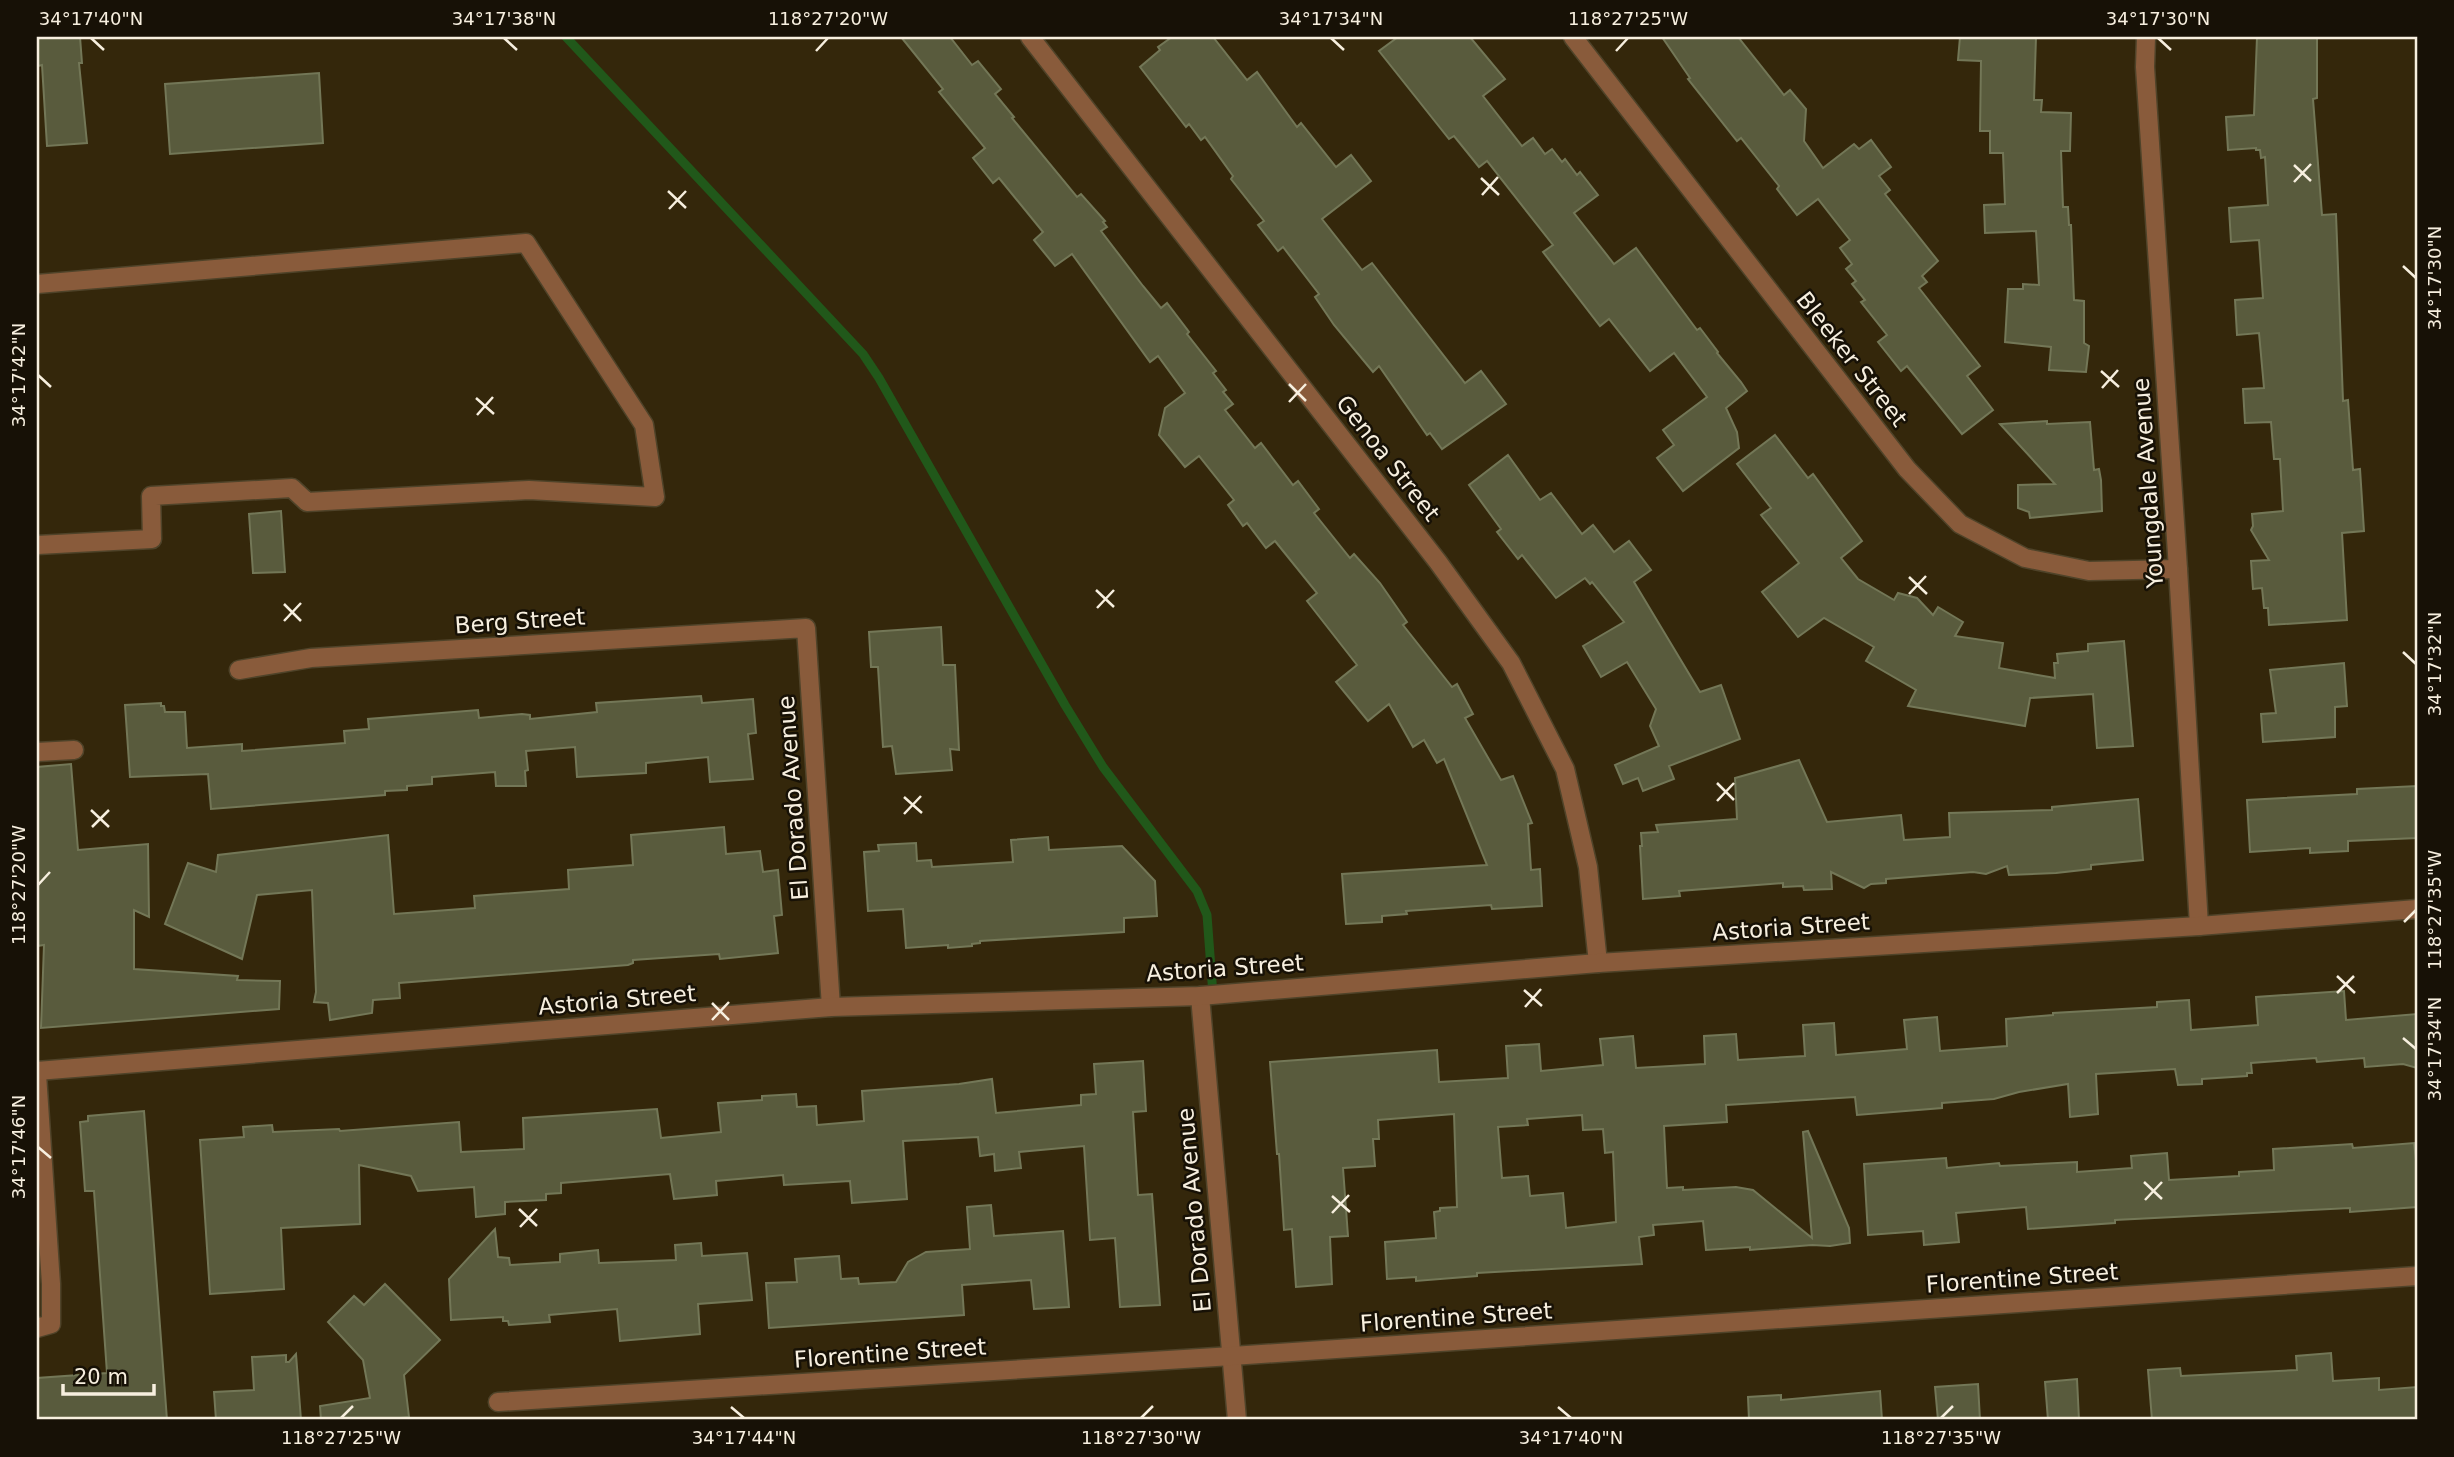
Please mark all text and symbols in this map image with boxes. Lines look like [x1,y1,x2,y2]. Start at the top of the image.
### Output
text: 34°17'40"N [39,8,143,29]
text: 34°17'38"N [452,8,556,29]
text: 118°27'20"W [768,8,888,29]
text: 34°17'34"N [1279,8,1383,29]
text: 118°27'25"W [1568,8,1688,29]
text: 34°17'30"N [2106,8,2210,29]
text: 34°17'30"N [2424,226,2445,330]
street label: Bleeker Street [1791,286,1913,432]
text: 34°17'42"N [8,323,29,427]
street label: Youngdale Avenue [2128,377,2168,590]
street label: Genoa Street [1331,390,1445,526]
street label: Berg Street [454,603,586,639]
text: 34°17'32"N [2424,612,2445,716]
street label: El Dorado Avenue [773,695,813,901]
text: 118°27'20"W [8,825,29,945]
text: 118°27'35"W [2424,850,2445,970]
street label: Astoria Street [1711,909,1871,945]
street label: Astoria Street [1145,950,1305,986]
street label: Astoria Street [537,980,697,1020]
text: 34°17'34"N [2424,997,2445,1101]
text: 34°17'46"N [8,1095,29,1199]
street label: El Dorado Avenue [1172,1107,1216,1313]
street label: Florentine Street [1925,1258,2119,1298]
street label: Florentine Street [1359,1297,1553,1337]
street label: Florentine Street [793,1333,987,1373]
scale bar [63,1352,154,1396]
text: 20 m [74,1365,128,1389]
text: 118°27'25"W [281,1427,401,1448]
text: 34°17'44"N [692,1427,796,1448]
text: 118°27'30"W [1081,1427,1201,1448]
text: 34°17'40"N [1519,1427,1623,1448]
text: 118°27'35"W [1881,1427,2001,1448]

